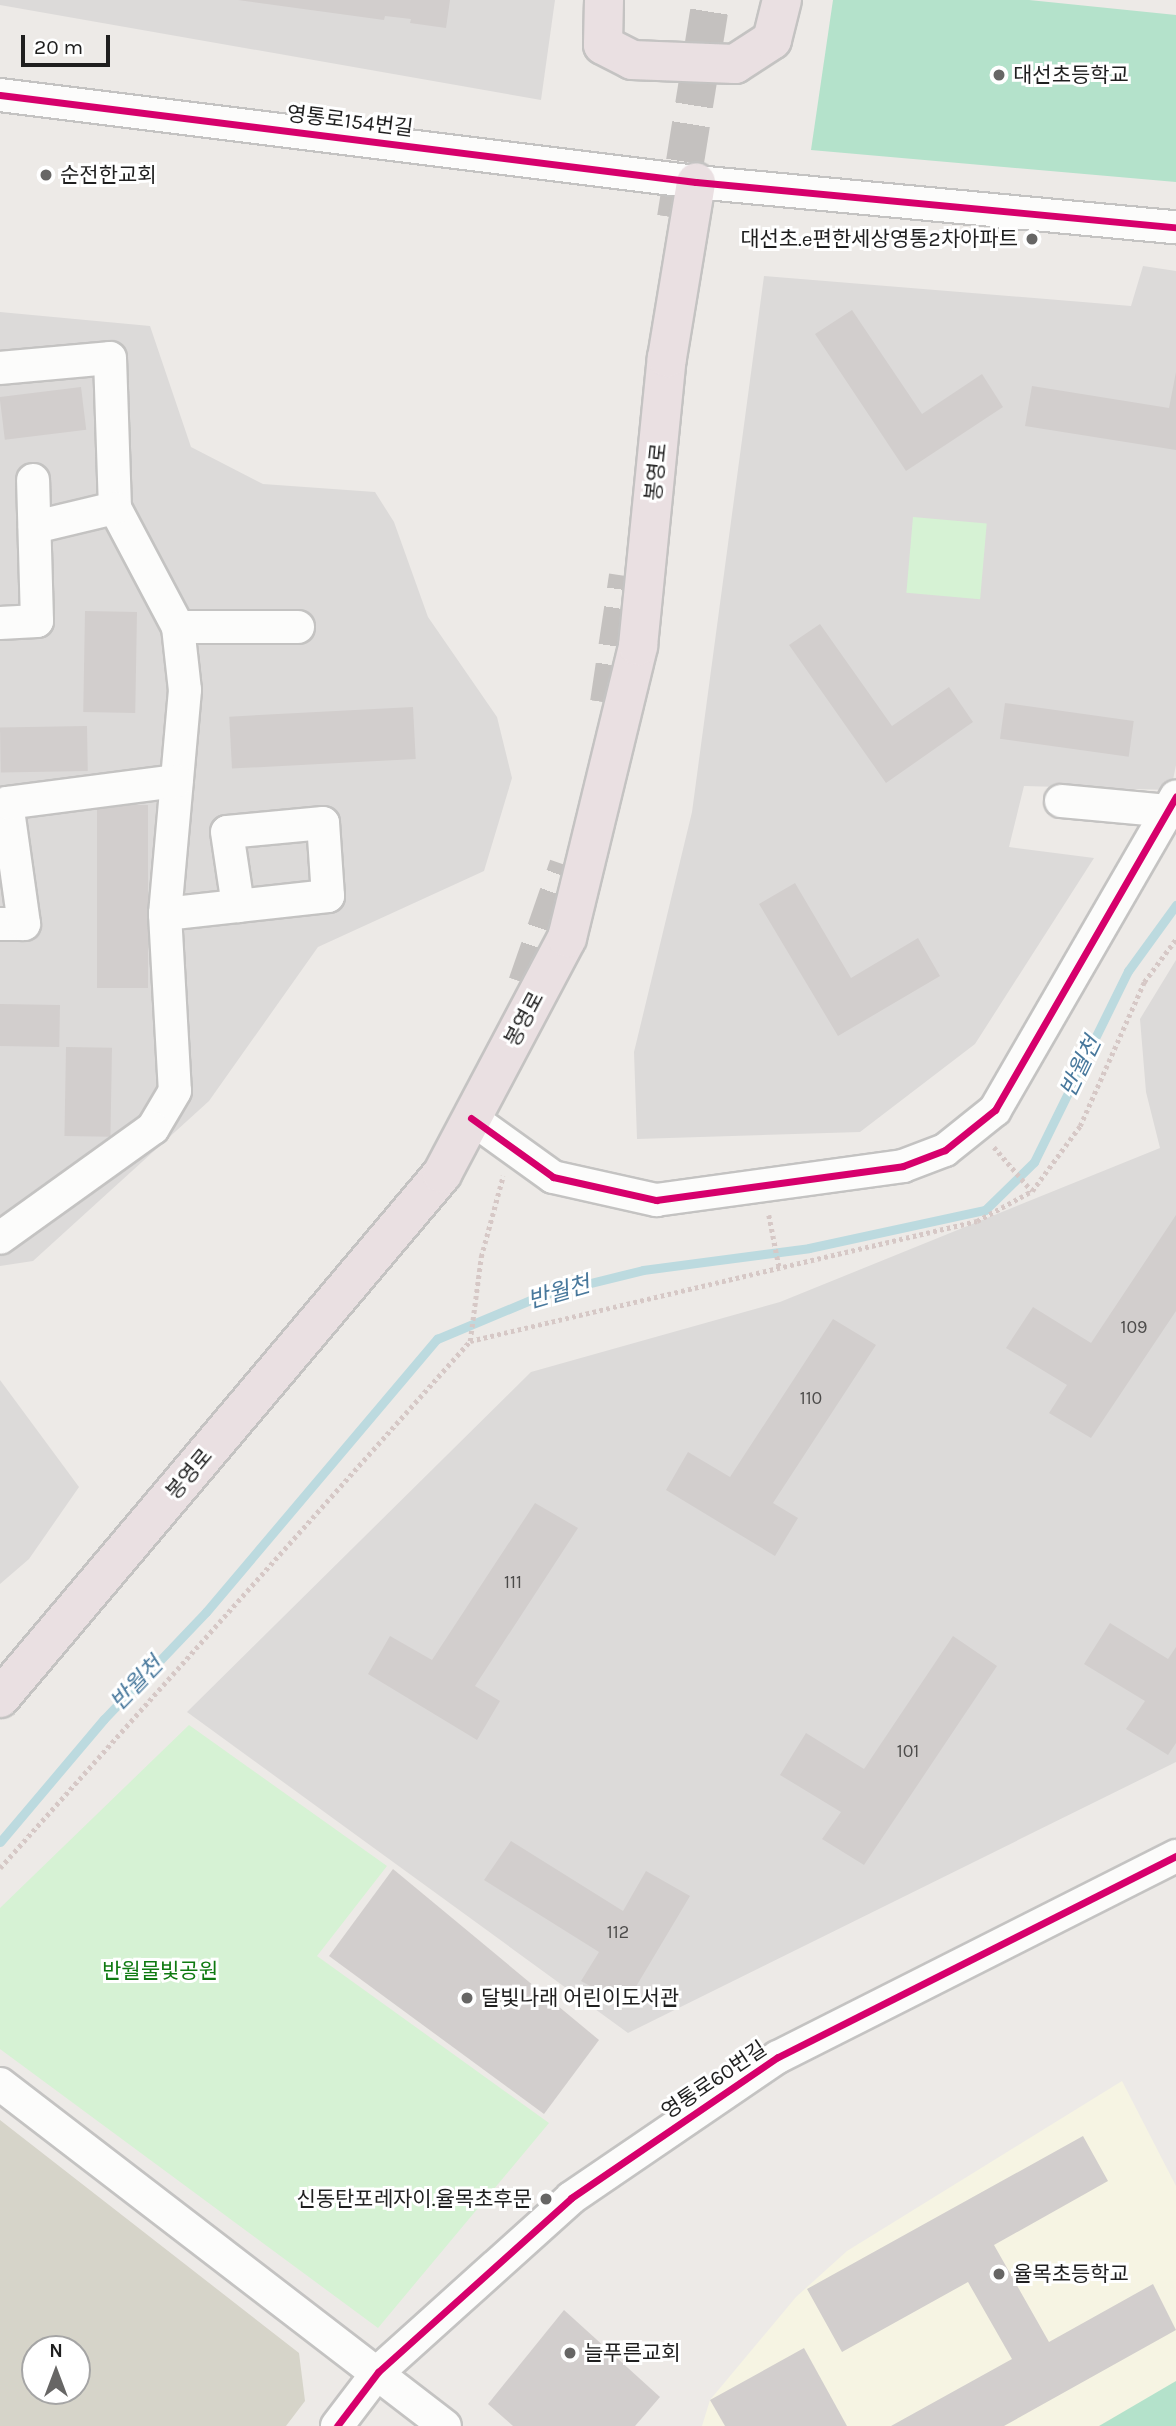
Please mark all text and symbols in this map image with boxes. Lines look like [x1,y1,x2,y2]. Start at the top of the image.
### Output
scale bar [24,21,114,65]
text: 20 m [34,35,83,59]
place label: 대선초등학교 [1013,62,1129,88]
marker: 대선초등학교 [991,67,1007,83]
street label: 영통로154번길 [285,101,415,141]
place label: 순전한교회 [60,162,157,188]
marker: 순전한교회 [38,167,54,183]
place label: 대선초.e편한세상영통2차아파트 [740,226,1018,252]
marker: 대선초.e편한세상영통2차아파트 [1024,231,1040,247]
street label: 봉영로 [640,442,672,502]
street label: 봉영로 [499,987,549,1051]
water label: 반월천 [1055,1032,1107,1102]
water label: 반월천 [525,1271,593,1315]
house number: 109 [1120,1316,1148,1338]
house number: 110 [800,1387,822,1409]
street label: 봉영로 [161,1444,217,1504]
house number: 111 [504,1571,522,1593]
water label: 반월천 [105,1652,169,1716]
house number: 101 [897,1740,919,1762]
house number: 112 [607,1921,629,1943]
park label: 반월물빛공원 [102,1958,218,1984]
place label: 달빛나래 어린이도서관 [481,1985,679,2011]
marker: 달빛나래 어린이도서관 [459,1990,475,2006]
street label: 영통로60번길 [657,2036,771,2124]
place label: 신동탄포레자이.율목초후문 [296,2186,532,2212]
marker: 신동탄포레자이.율목초후문 [538,2191,554,2207]
place label: 율목초등학교 [1013,2261,1129,2287]
marker: 율목초등학교 [991,2266,1007,2282]
north arrow [21,2335,91,2405]
text: N [49,2340,63,2362]
place label: 늘푸른교회 [584,2340,681,2366]
marker: 늘푸른교회 [562,2345,578,2361]

